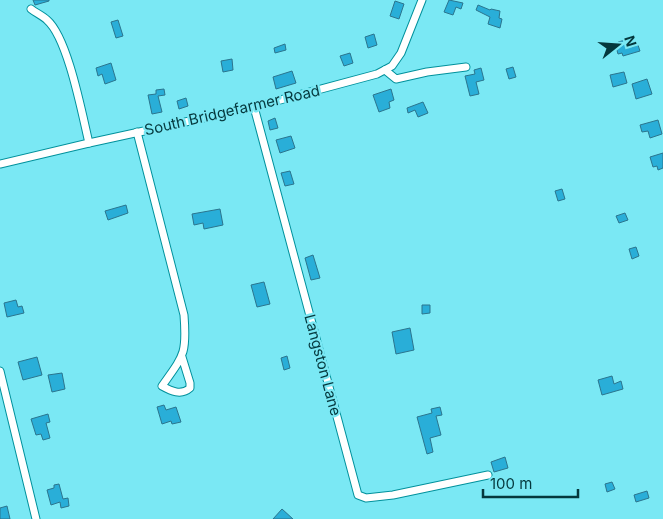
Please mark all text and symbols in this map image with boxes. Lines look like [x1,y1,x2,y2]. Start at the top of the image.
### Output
north arrow [593,20,643,70]
text: N [621,33,641,49]
street label: South Bridgefarmer Road [142,81,322,139]
street label: Langston Lane [300,312,346,418]
scale bar [483,466,578,498]
text: 100 m [490,474,532,493]

